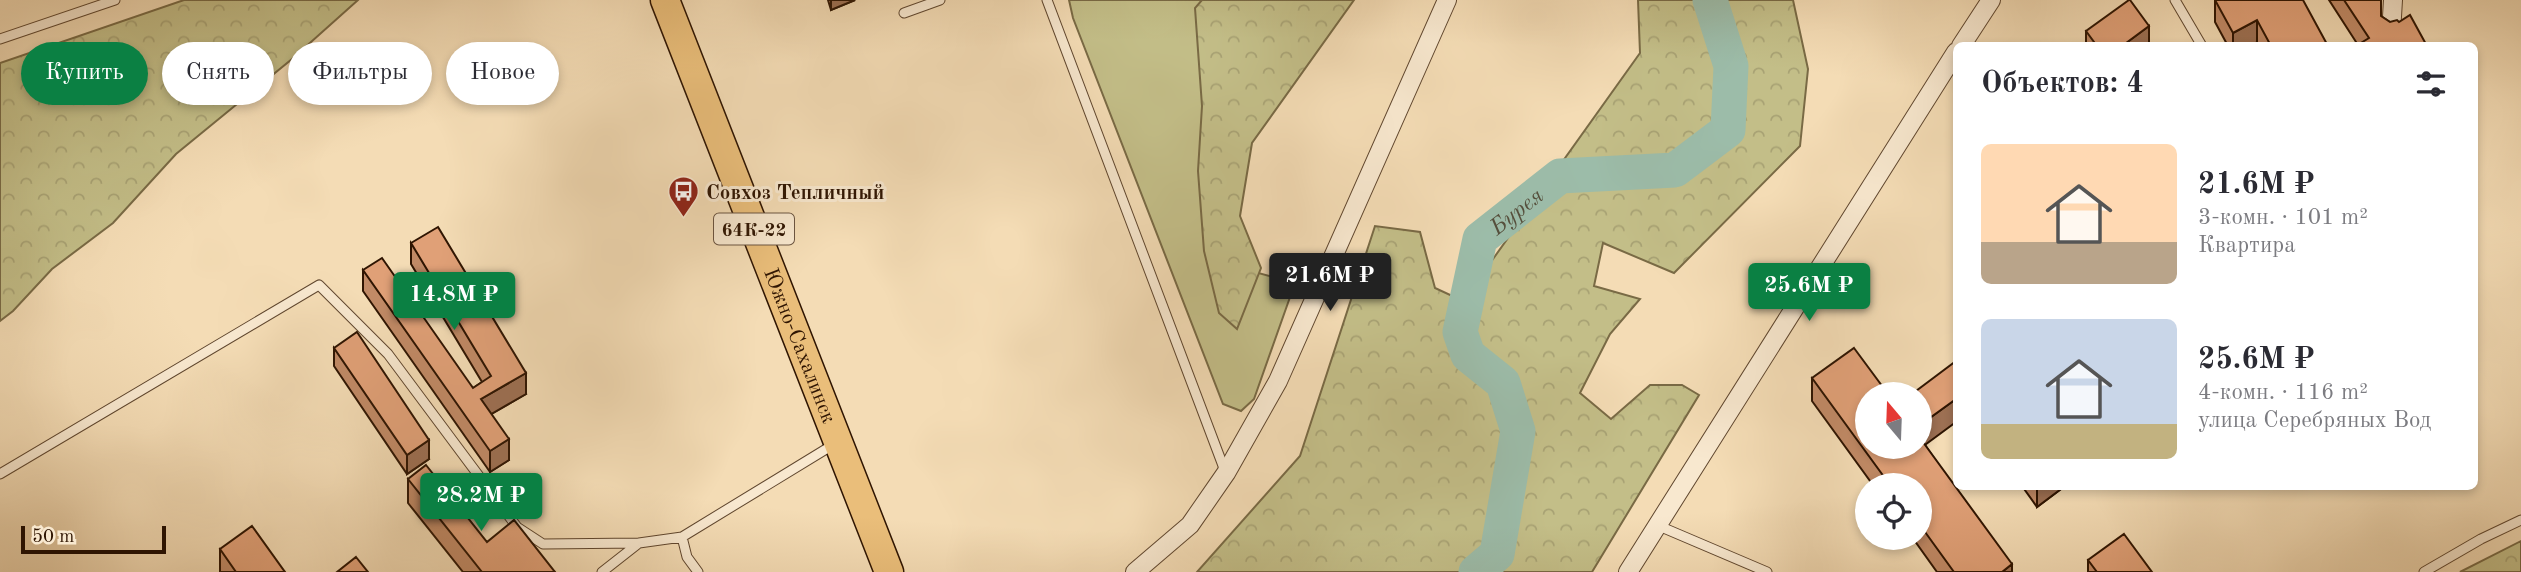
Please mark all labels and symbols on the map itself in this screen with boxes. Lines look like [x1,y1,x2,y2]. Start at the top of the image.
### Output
bus stop icon: Совхоз Тепличный [666,175,700,219]
place label: Совхоз Тепличный [706,183,885,204]
water label: Бурея [1485,184,1548,240]
road number: 64К-22 [714,214,794,244]
pin: 21.6M ₽ [1265,254,1395,313]
pin: 25.6M ₽ [1744,264,1874,323]
street label: Южно-Сахалинск [759,265,839,427]
pin: 14.8M ₽ [389,272,519,332]
north arrow [1855,382,1932,458]
pin: 28.2M ₽ [416,474,546,533]
scale bar [21,523,166,555]

